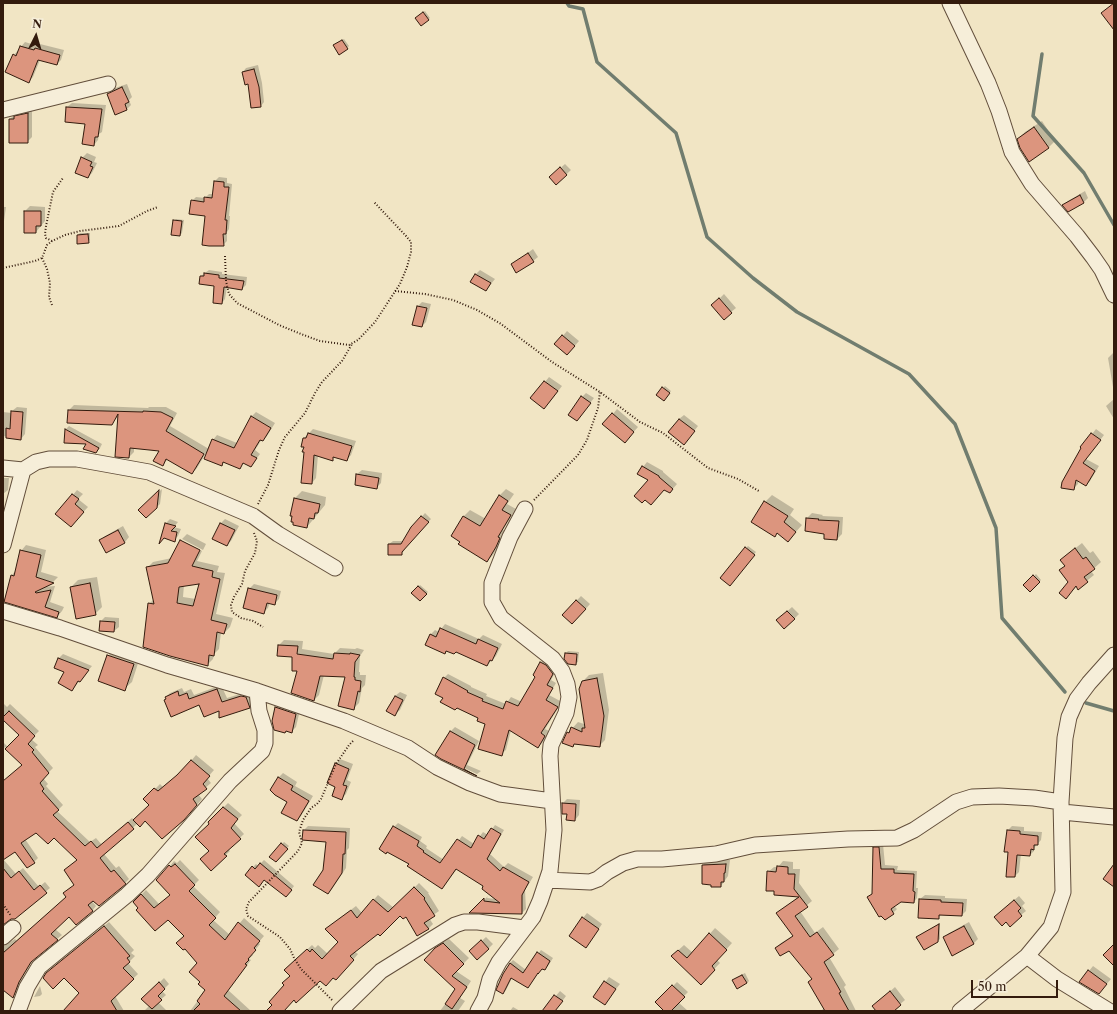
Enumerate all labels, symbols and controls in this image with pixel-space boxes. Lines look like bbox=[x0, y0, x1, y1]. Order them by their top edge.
north arrow bbox=[16, 16, 56, 56]
text: N bbox=[32, 17, 42, 31]
scale bar bbox=[973, 972, 1060, 998]
text: 50 m bbox=[978, 979, 1007, 994]

